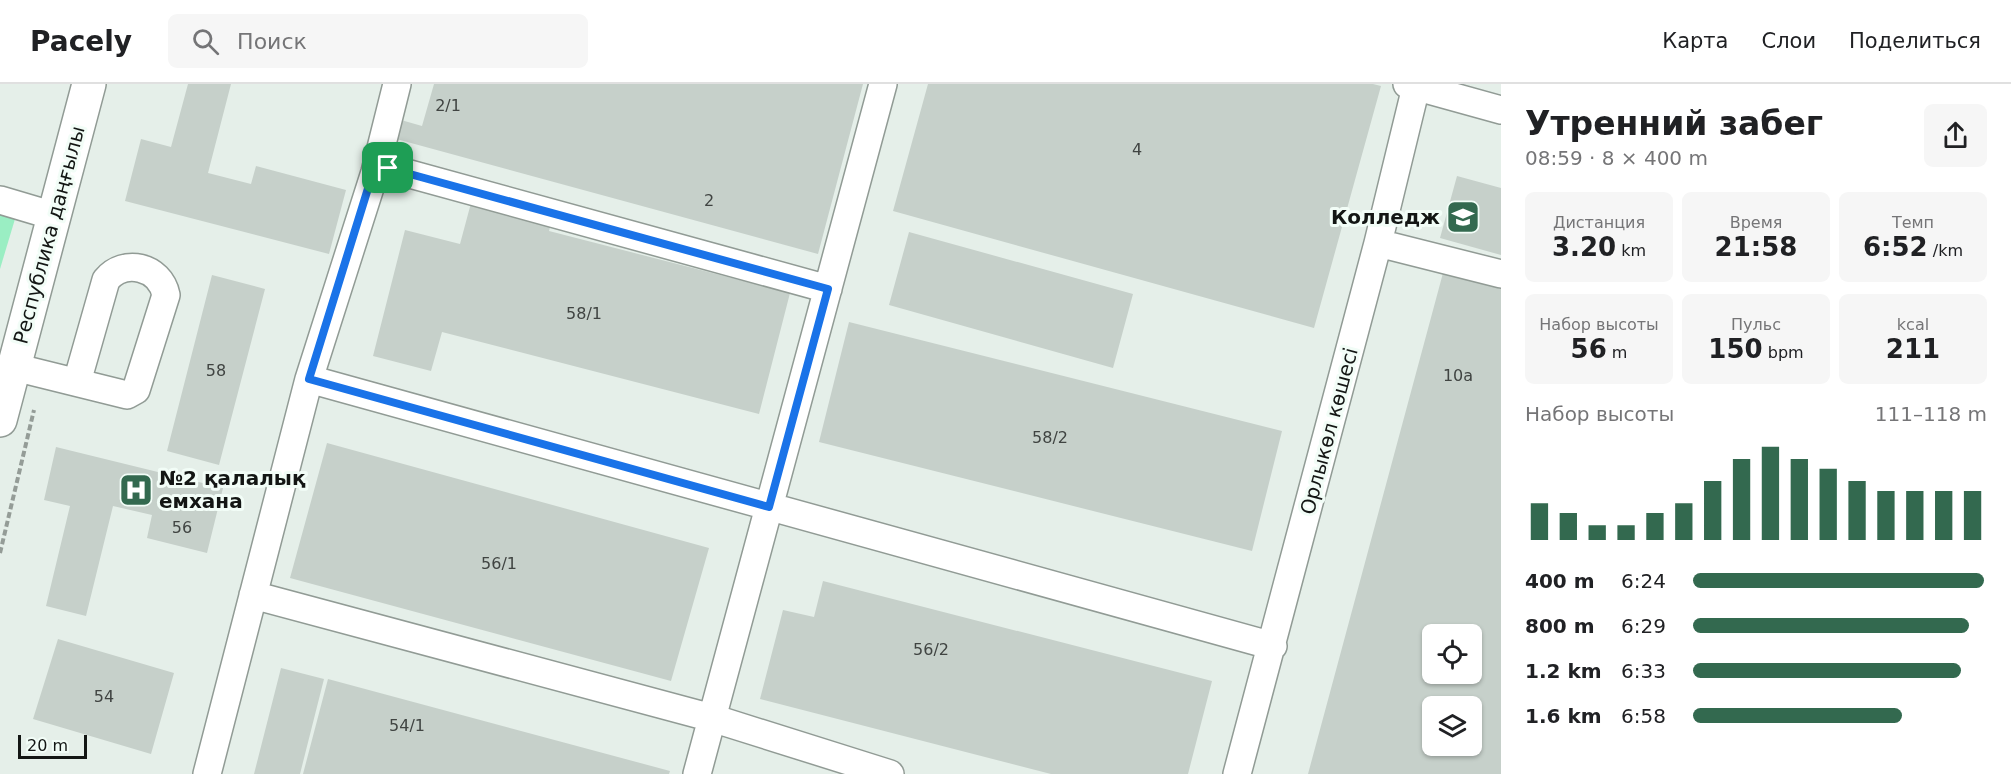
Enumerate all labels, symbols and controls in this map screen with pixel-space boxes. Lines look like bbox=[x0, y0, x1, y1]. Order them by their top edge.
search box bbox=[168, 14, 588, 68]
text: Pacely bbox=[30, 25, 132, 58]
icon: search bbox=[189, 25, 222, 58]
text: Поиск bbox=[237, 29, 307, 54]
text: Карта bbox=[1662, 29, 1728, 53]
text: Слои bbox=[1761, 29, 1816, 53]
text: Поделиться bbox=[1849, 29, 1981, 53]
house number: 2/1 bbox=[435, 96, 461, 115]
text: Утренний забег bbox=[1525, 104, 1823, 143]
button: share bbox=[1924, 104, 1987, 167]
street label: Республика даңғылы bbox=[8, 123, 90, 347]
house number: 4 bbox=[1132, 140, 1142, 159]
pin bbox=[362, 142, 413, 193]
text: 08:59 · 8 × 400 m bbox=[1525, 146, 1708, 170]
icon: arrive bbox=[371, 151, 404, 184]
house number: 2 bbox=[704, 191, 714, 210]
school or university icon: Колледж bbox=[1445, 199, 1481, 235]
place label: Колледж bbox=[1331, 205, 1440, 229]
text: Дистанция bbox=[1553, 213, 1645, 232]
text: Время bbox=[1730, 213, 1782, 232]
text: Темп bbox=[1892, 213, 1934, 232]
text: 3.20 bbox=[1552, 232, 1616, 262]
text: 21:58 bbox=[1715, 232, 1797, 262]
text: 6:52 bbox=[1863, 232, 1928, 262]
text: km bbox=[1616, 241, 1646, 260]
text: /km bbox=[1928, 241, 1963, 260]
house number: 58/1 bbox=[566, 304, 602, 323]
text: Набор высоты bbox=[1539, 315, 1659, 334]
text: Пульс bbox=[1731, 315, 1781, 334]
text: kcal bbox=[1897, 315, 1929, 334]
text: 56 bbox=[1571, 334, 1607, 364]
text: 150 bbox=[1708, 334, 1763, 364]
text: 211 bbox=[1886, 334, 1940, 364]
text: m bbox=[1607, 343, 1627, 362]
text: bpm bbox=[1763, 343, 1804, 362]
street label: Орлыкөл көшесі bbox=[1295, 345, 1363, 517]
house number: 58 bbox=[206, 361, 226, 380]
house number: 10а bbox=[1443, 366, 1473, 385]
text: Набор высоты bbox=[1525, 402, 1674, 426]
text: 111–118 m bbox=[1875, 402, 1987, 426]
house number: 58/2 bbox=[1032, 428, 1068, 447]
place label: №2 қалалық емхана bbox=[159, 466, 306, 513]
hospital icon: №2 қалалық емхана bbox=[118, 472, 154, 508]
house number: 56 bbox=[172, 518, 192, 537]
house number: 56/1 bbox=[481, 554, 517, 573]
text: 400 m bbox=[1525, 569, 1595, 593]
text: 6:24 bbox=[1621, 569, 1666, 593]
text: 800 m bbox=[1525, 614, 1595, 638]
text: 6:29 bbox=[1621, 614, 1666, 638]
map controls bbox=[1422, 624, 1482, 756]
button: locate bbox=[1422, 624, 1482, 684]
house number: 56/2 bbox=[913, 640, 949, 659]
text: 1.2 km bbox=[1525, 659, 1602, 683]
text: 6:33 bbox=[1621, 659, 1666, 683]
house number: 54 bbox=[94, 687, 114, 706]
button: layers bbox=[1422, 696, 1482, 756]
text: 1.6 km bbox=[1525, 704, 1602, 728]
text: 6:58 bbox=[1621, 704, 1666, 728]
house number: 54/1 bbox=[389, 716, 425, 735]
scale bar bbox=[18, 732, 87, 760]
text: 20 m bbox=[27, 736, 68, 755]

